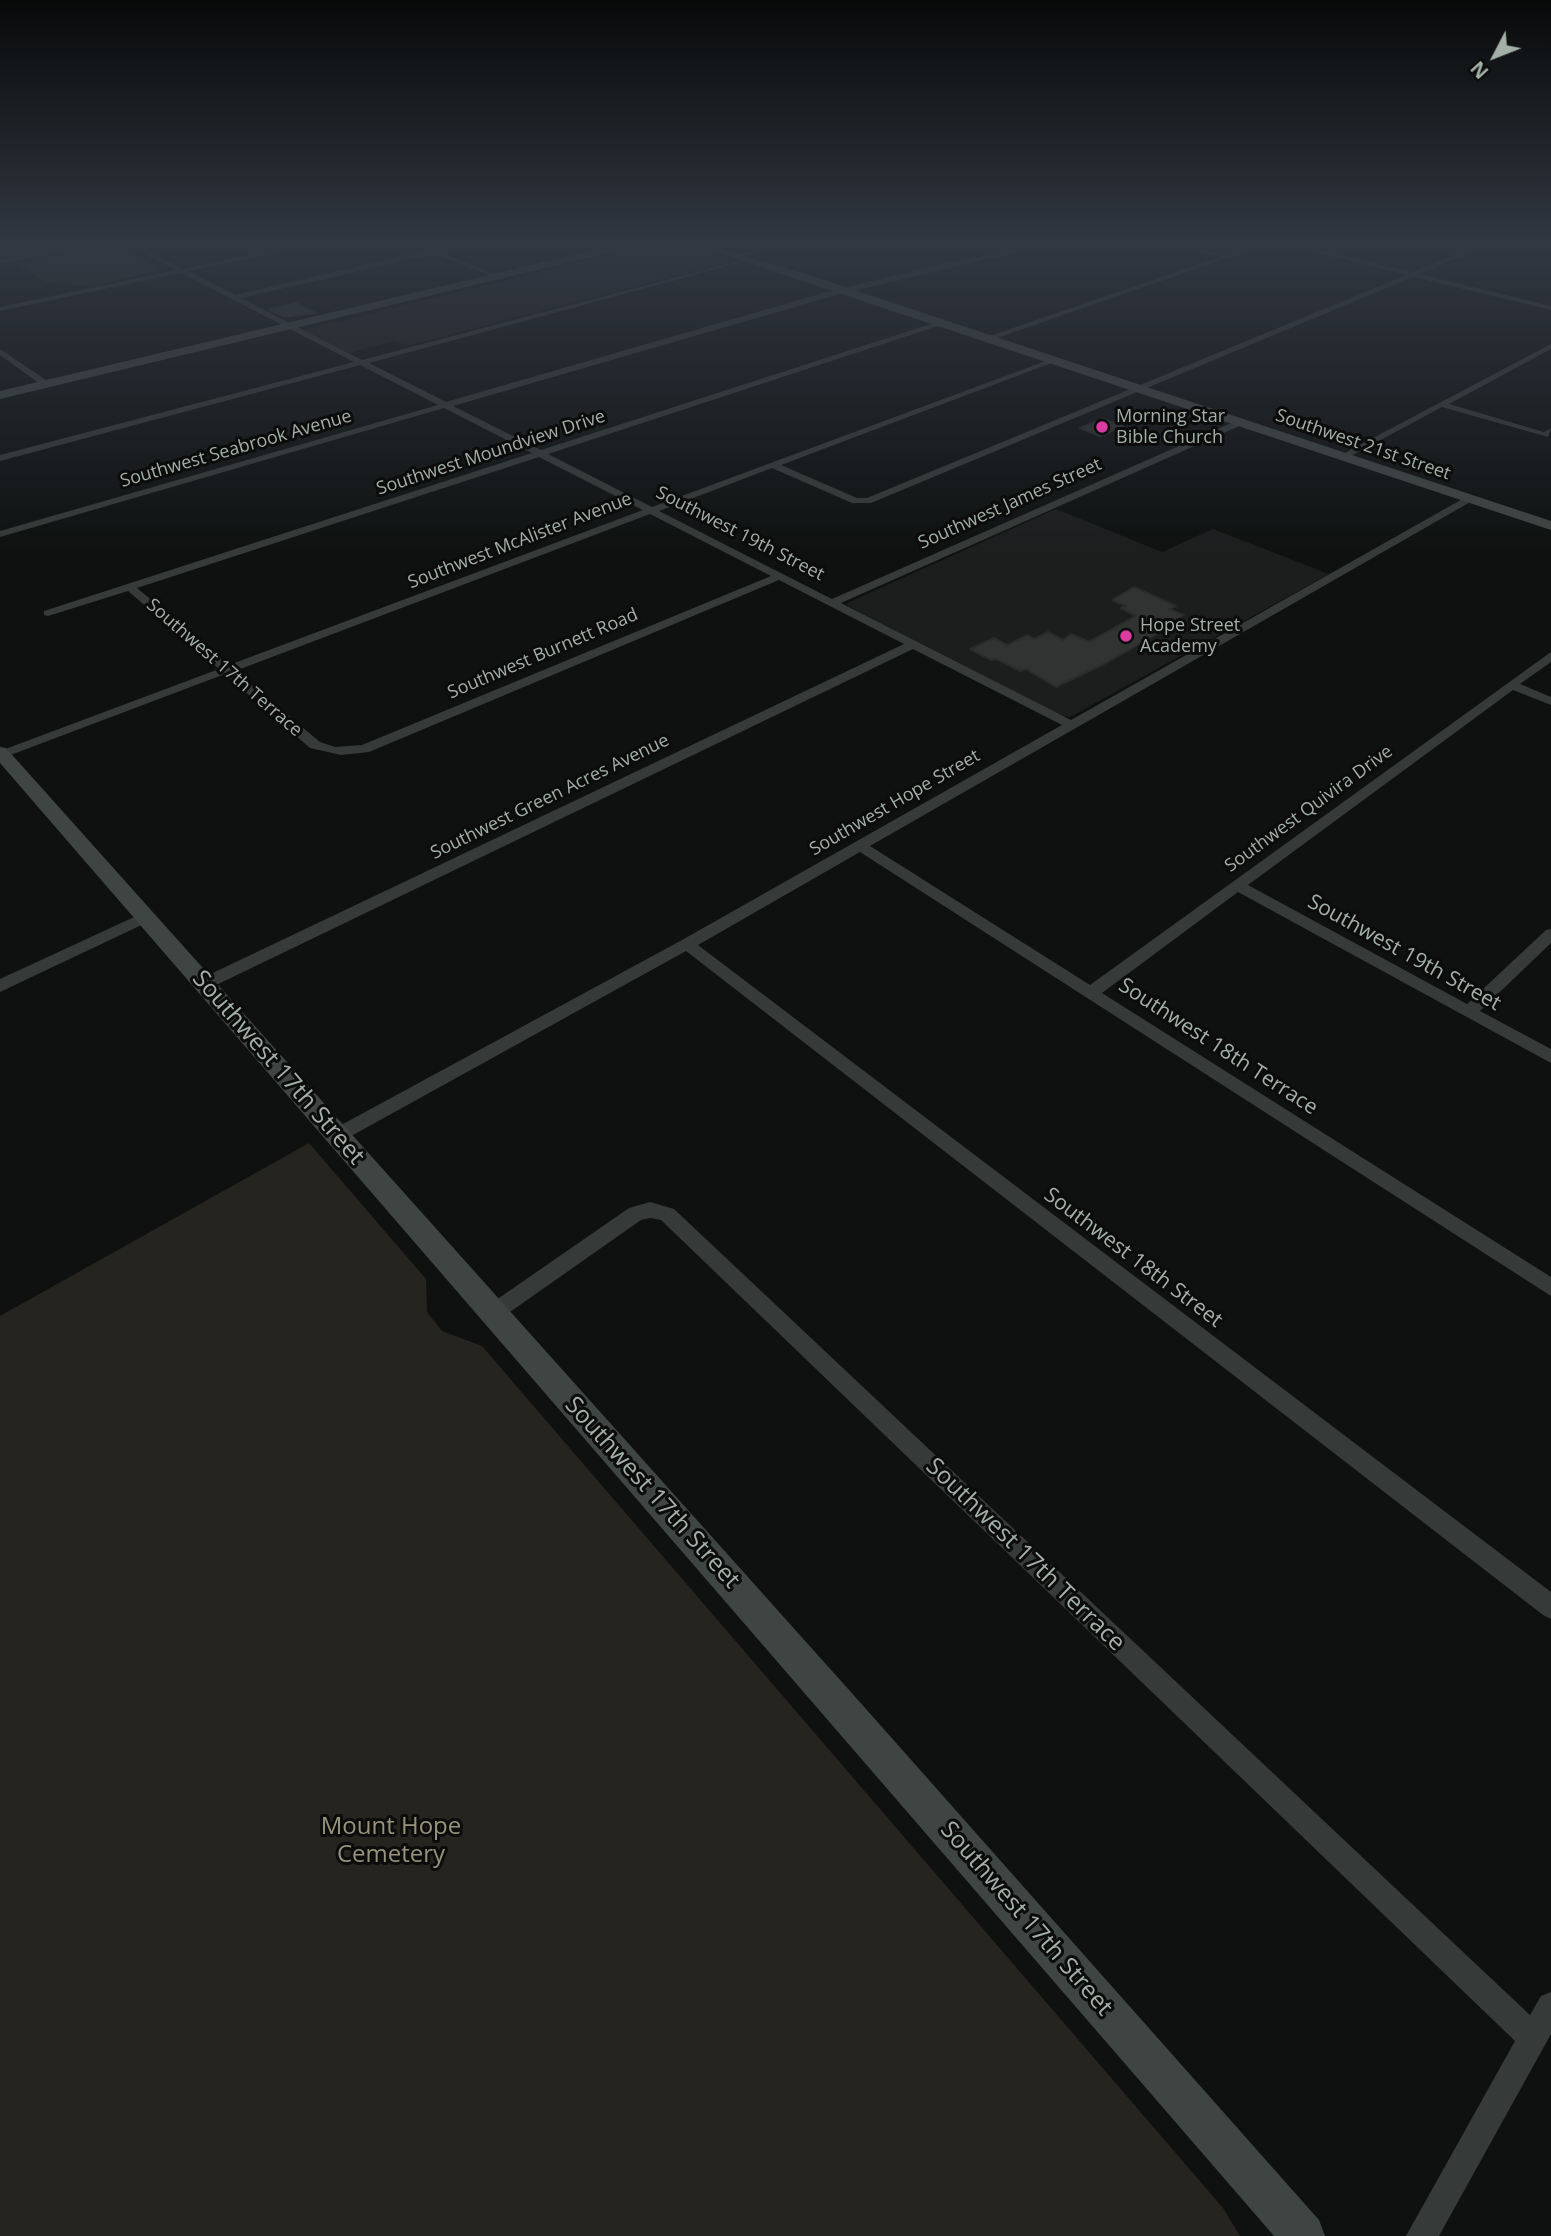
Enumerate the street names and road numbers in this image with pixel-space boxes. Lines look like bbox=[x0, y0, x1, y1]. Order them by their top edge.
street label: Southwest 21st Street bbox=[1273, 405, 1453, 485]
street label: Southwest Seabrook Avenue bbox=[118, 406, 354, 492]
street label: Southwest Moundview Drive bbox=[374, 406, 608, 500]
street label: Southwest James Street bbox=[915, 454, 1105, 554]
street label: Southwest 19th Street bbox=[652, 482, 828, 586]
street label: Southwest McAlister Avenue bbox=[405, 488, 635, 594]
street label: Southwest 17th Terrace bbox=[142, 595, 306, 741]
street label: Southwest Burnett Road bbox=[445, 604, 641, 704]
street label: Southwest Green Acres Avenue bbox=[427, 730, 673, 864]
street label: Southwest Quivira Drive bbox=[1221, 741, 1397, 877]
street label: Southwest Hope Street bbox=[806, 745, 984, 861]
street label: Southwest 19th Street bbox=[1303, 889, 1505, 1017]
street label: Southwest 17th Street bbox=[186, 965, 370, 1171]
street label: Southwest 18th Terrace bbox=[1114, 973, 1322, 1121]
street label: Southwest 18th Street bbox=[1039, 1183, 1227, 1333]
street label: Southwest 17th Street bbox=[558, 1391, 746, 1595]
street label: Southwest 17th Terrace bbox=[920, 1452, 1130, 1658]
street label: Southwest 17th Street bbox=[934, 1816, 1118, 2022]

